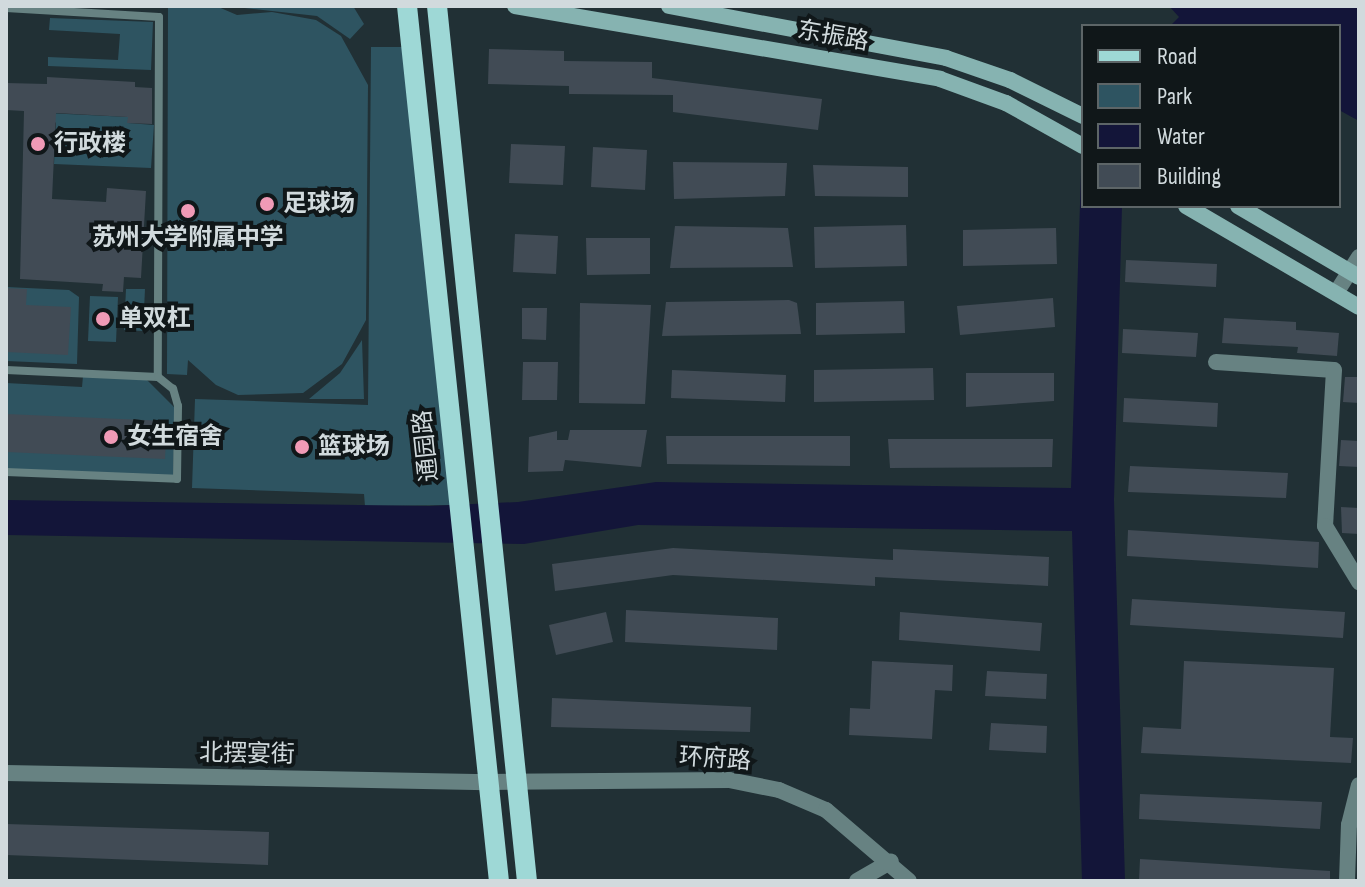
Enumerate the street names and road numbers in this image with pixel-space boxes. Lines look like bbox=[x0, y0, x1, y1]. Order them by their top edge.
street label: 东振路 bbox=[795, 16, 871, 56]
street label: 通园路 bbox=[408, 409, 444, 483]
street label: 北摆宴街 bbox=[199, 739, 295, 769]
street label: 环府路 bbox=[678, 742, 752, 776]

